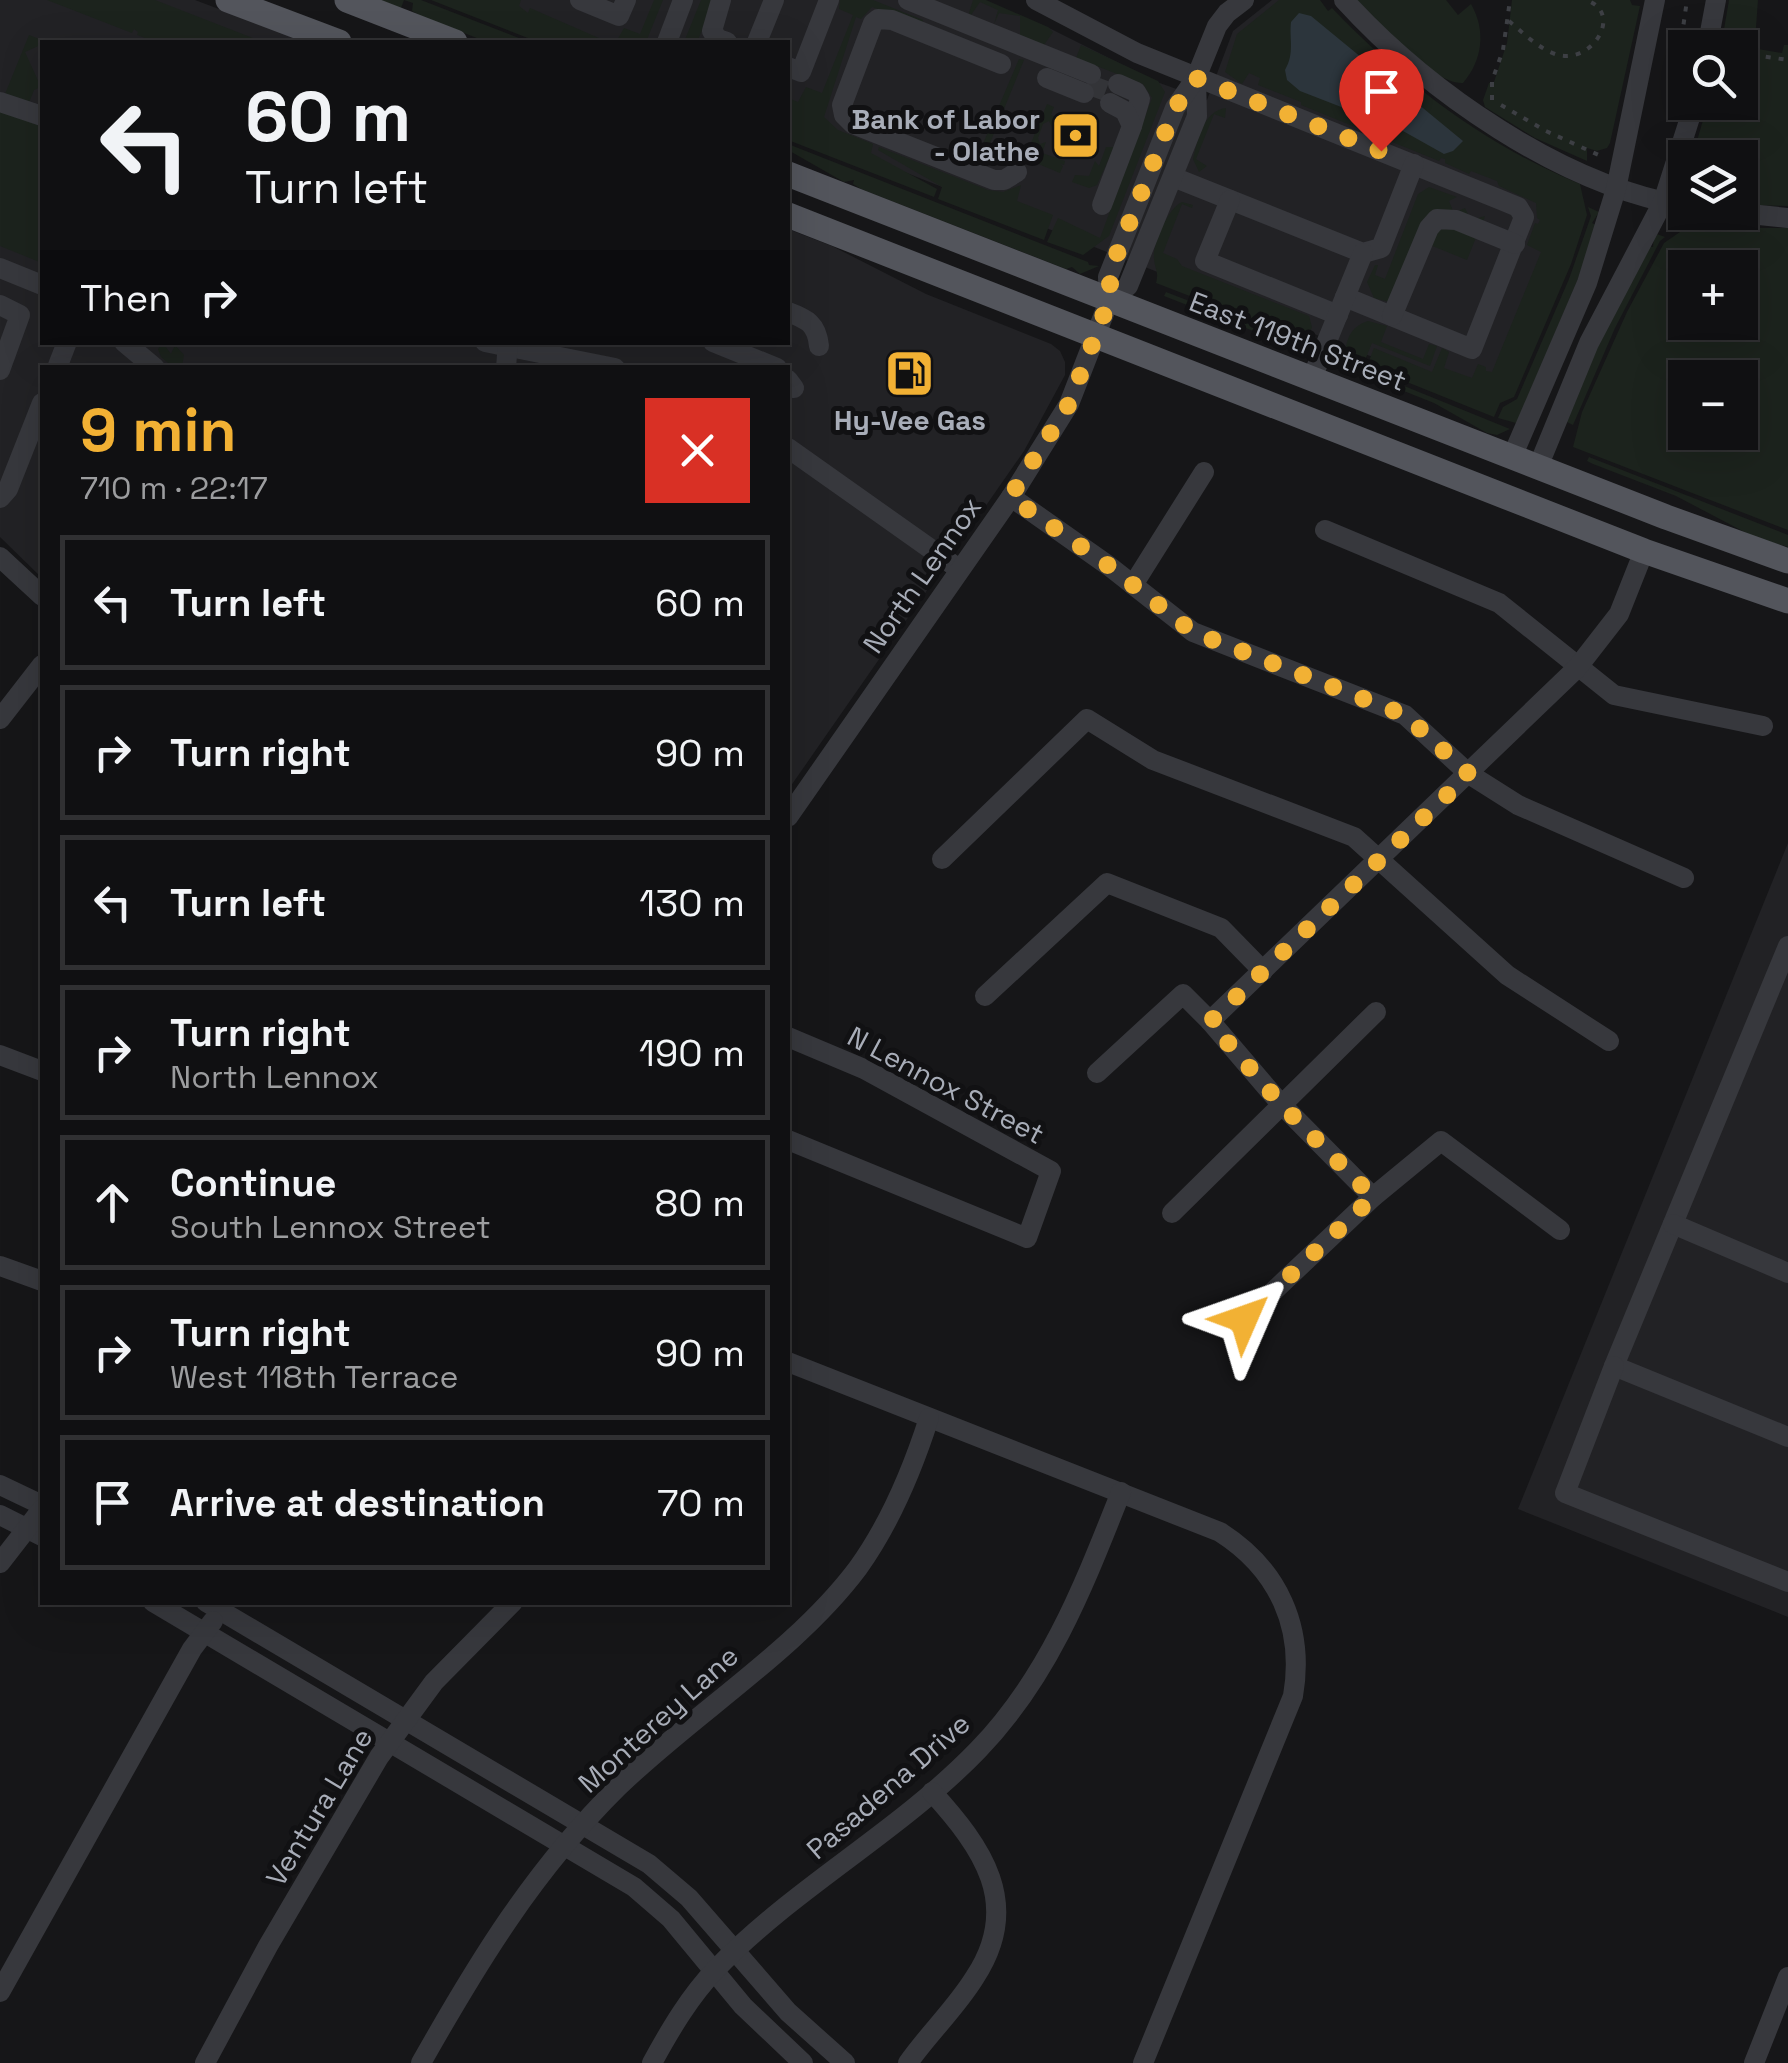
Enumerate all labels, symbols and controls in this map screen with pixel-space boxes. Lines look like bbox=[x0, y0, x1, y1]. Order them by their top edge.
map controls bbox=[1668, 30, 1758, 450]
button: search bbox=[1668, 30, 1758, 120]
pin bbox=[1339, 49, 1424, 152]
icon: arrive bbox=[1354, 64, 1409, 119]
text: 60 m bbox=[245, 72, 411, 161]
icon: left bbox=[80, 80, 210, 210]
place label: Bank of Labor - Olathe bbox=[852, 101, 1040, 169]
bank icon: Bank of Labor - Olathe bbox=[1049, 109, 1101, 161]
button: layers bbox=[1668, 140, 1758, 230]
text: Turn left bbox=[245, 159, 428, 216]
button: + bbox=[1668, 250, 1758, 340]
icon: right bbox=[191, 270, 246, 325]
text: Then bbox=[80, 274, 171, 322]
street label: East 119th Street bbox=[1184, 283, 1412, 399]
fuel station icon: Hy-Vee Gas bbox=[884, 347, 936, 399]
button: − bbox=[1668, 360, 1758, 450]
text: 9 min bbox=[80, 392, 236, 469]
button: close bbox=[645, 398, 750, 503]
place label: Hy-Vee Gas bbox=[834, 402, 986, 438]
text: 710 m · 22:17 bbox=[80, 468, 268, 508]
street label: North Lennox bbox=[855, 490, 989, 660]
icon: left bbox=[85, 575, 140, 630]
text: Turn left bbox=[170, 579, 326, 627]
text: 60 m bbox=[655, 579, 745, 627]
icon: right bbox=[85, 725, 140, 780]
text: Turn right bbox=[170, 729, 351, 777]
text: 90 m bbox=[655, 729, 745, 777]
icon: left bbox=[85, 875, 140, 930]
text: Turn left bbox=[170, 879, 326, 927]
text: 130 m bbox=[639, 879, 745, 927]
text: Turn right bbox=[170, 1009, 351, 1057]
street label: N Lennox Street bbox=[841, 1018, 1051, 1152]
icon: right bbox=[85, 1025, 140, 1080]
text: 190 m bbox=[639, 1029, 745, 1077]
text: North Lennox bbox=[170, 1057, 379, 1097]
text: Continue bbox=[170, 1159, 336, 1207]
icon: ahead bbox=[85, 1175, 140, 1230]
text: 80 m bbox=[655, 1179, 745, 1227]
text: South Lennox Street bbox=[170, 1207, 491, 1247]
position arrow bbox=[1192, 1267, 1296, 1371]
text: Turn right bbox=[170, 1309, 351, 1357]
icon: right bbox=[85, 1325, 140, 1380]
text: 90 m bbox=[655, 1329, 745, 1377]
text: West 118th Terrace bbox=[170, 1357, 459, 1397]
icon: arrive bbox=[85, 1475, 140, 1530]
text: Arrive at destination bbox=[170, 1479, 545, 1527]
text: 70 m bbox=[657, 1479, 745, 1527]
street label: Monterey Lane bbox=[570, 1638, 746, 1800]
street label: Pasadena Drive bbox=[799, 1705, 977, 1867]
street label: Ventura Lane bbox=[258, 1721, 380, 1893]

